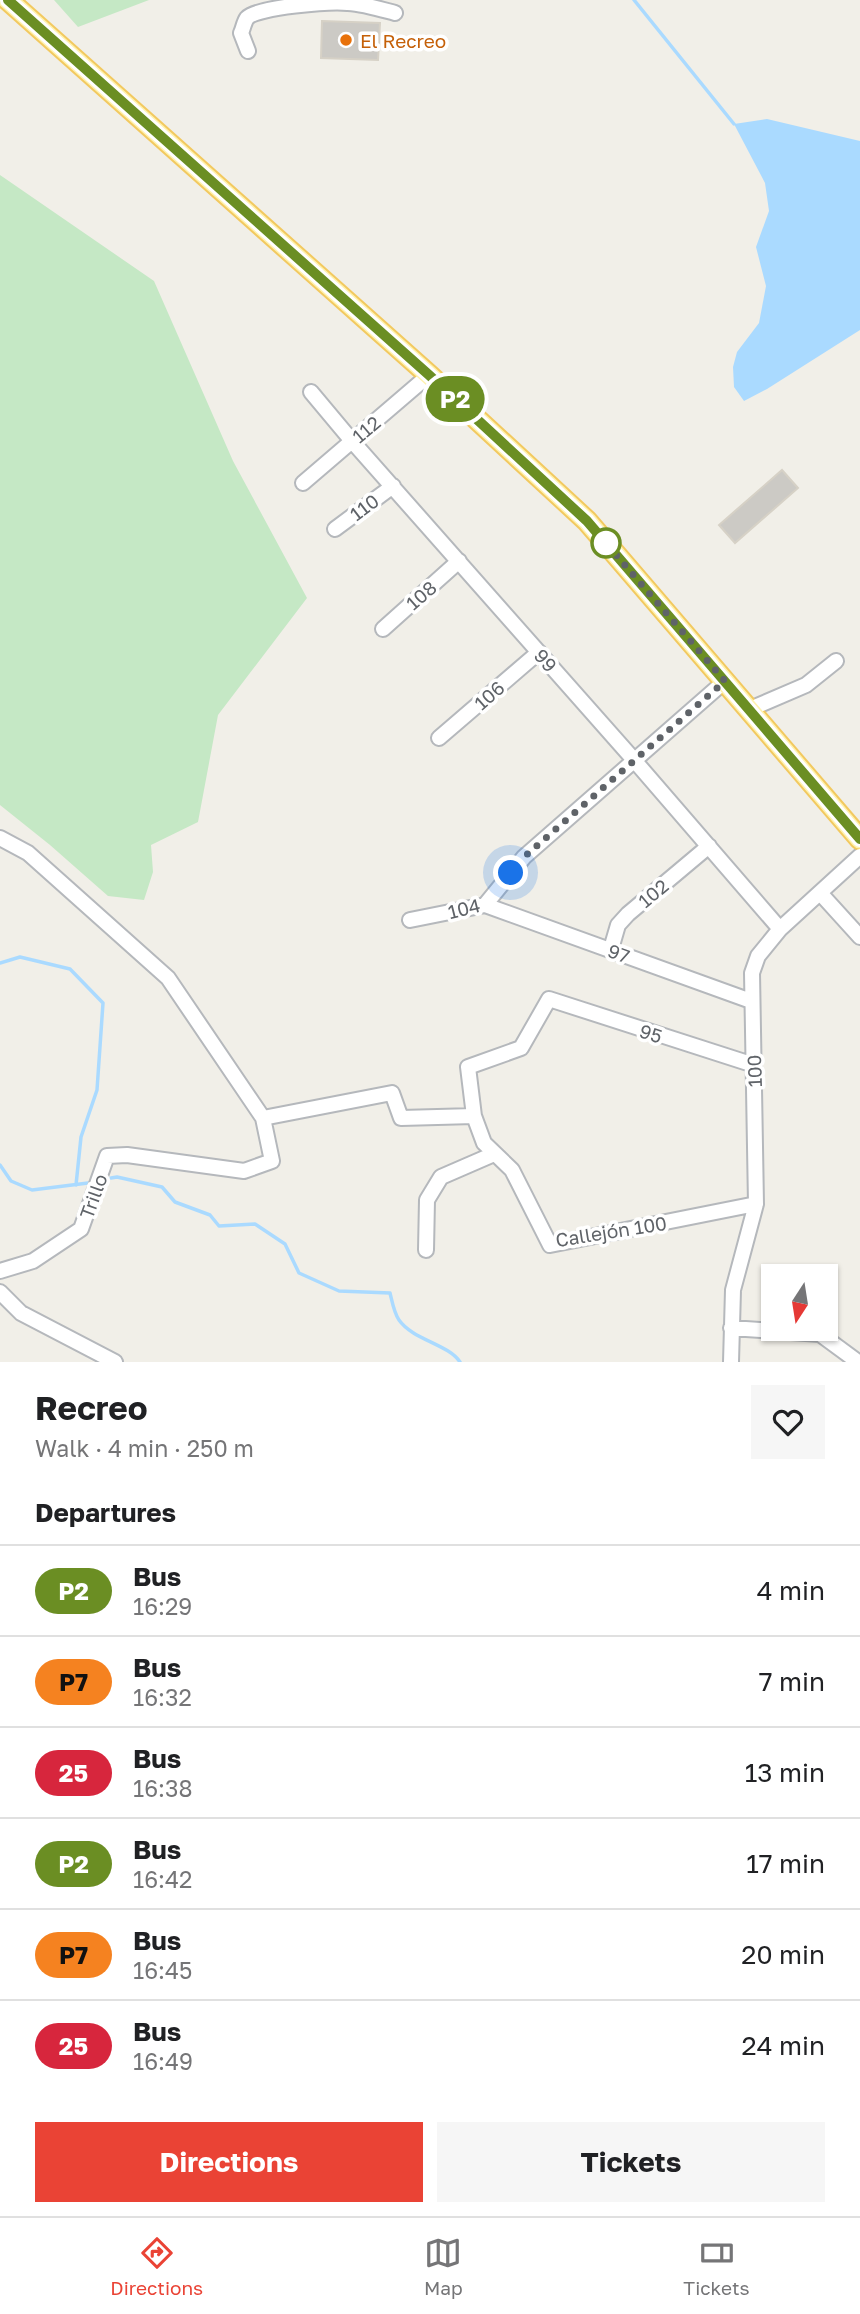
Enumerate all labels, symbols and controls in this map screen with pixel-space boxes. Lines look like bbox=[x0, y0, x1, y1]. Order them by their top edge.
place label: El Recreo bbox=[360, 29, 446, 52]
marker: El Recreo bbox=[338, 32, 354, 48]
line badge: P2 bbox=[424, 376, 486, 422]
text: P2 bbox=[440, 384, 470, 413]
street label: 112 bbox=[347, 411, 385, 447]
street label: 110 bbox=[345, 489, 383, 525]
unlabelled marker bbox=[591, 528, 621, 558]
street label: 108 bbox=[401, 576, 441, 614]
street label: 99 bbox=[530, 644, 562, 676]
street label: 106 bbox=[469, 676, 509, 714]
your location bbox=[493, 855, 528, 890]
street label: 102 bbox=[633, 874, 673, 912]
street label: 104 bbox=[445, 893, 483, 923]
street label: 97 bbox=[605, 939, 633, 967]
street label: 95 bbox=[637, 1019, 665, 1047]
street label: 100 bbox=[742, 1054, 766, 1088]
street label: Trillo bbox=[74, 1170, 112, 1222]
street label: Callejón 100 bbox=[554, 1211, 668, 1251]
north arrow bbox=[761, 1264, 838, 1340]
map controls bbox=[761, 1264, 838, 1341]
button: heart bbox=[751, 1385, 825, 1459]
text: Recreo bbox=[35, 1388, 148, 1427]
text: Walk · 4 min · 250 m bbox=[35, 1434, 254, 1462]
text: Departures bbox=[35, 1497, 176, 1528]
text: Bus bbox=[133, 1561, 181, 1592]
text: 4 min bbox=[757, 1575, 825, 1606]
text: P2 bbox=[58, 1576, 89, 1605]
text: 16:29 bbox=[133, 1592, 192, 1620]
text: Bus bbox=[133, 1652, 181, 1683]
text: 7 min bbox=[759, 1666, 825, 1697]
text: P7 bbox=[59, 1667, 88, 1696]
text: 16:32 bbox=[133, 1683, 192, 1711]
text: Bus bbox=[133, 1743, 181, 1774]
text: 13 min bbox=[745, 1757, 825, 1788]
text: 25 bbox=[59, 1758, 88, 1787]
text: 16:38 bbox=[133, 1774, 192, 1802]
text: Bus bbox=[133, 1834, 181, 1865]
text: 17 min bbox=[746, 1848, 825, 1879]
text: P2 bbox=[58, 1849, 89, 1878]
text: 16:42 bbox=[133, 1865, 192, 1893]
text: Bus bbox=[133, 1925, 181, 1956]
text: 20 min bbox=[741, 1939, 825, 1970]
text: P7 bbox=[59, 1940, 88, 1969]
text: 16:45 bbox=[133, 1956, 192, 1984]
text: Bus bbox=[133, 2016, 181, 2047]
text: 24 min bbox=[742, 2030, 825, 2061]
text: 25 bbox=[59, 2031, 88, 2060]
text: 16:49 bbox=[133, 2047, 193, 2075]
button: Directions bbox=[35, 2122, 423, 2202]
button: Tickets bbox=[437, 2122, 825, 2202]
tab: Directions bbox=[110, 2234, 203, 2299]
tab: Map bbox=[424, 2234, 463, 2299]
tab: Tickets bbox=[683, 2234, 750, 2299]

